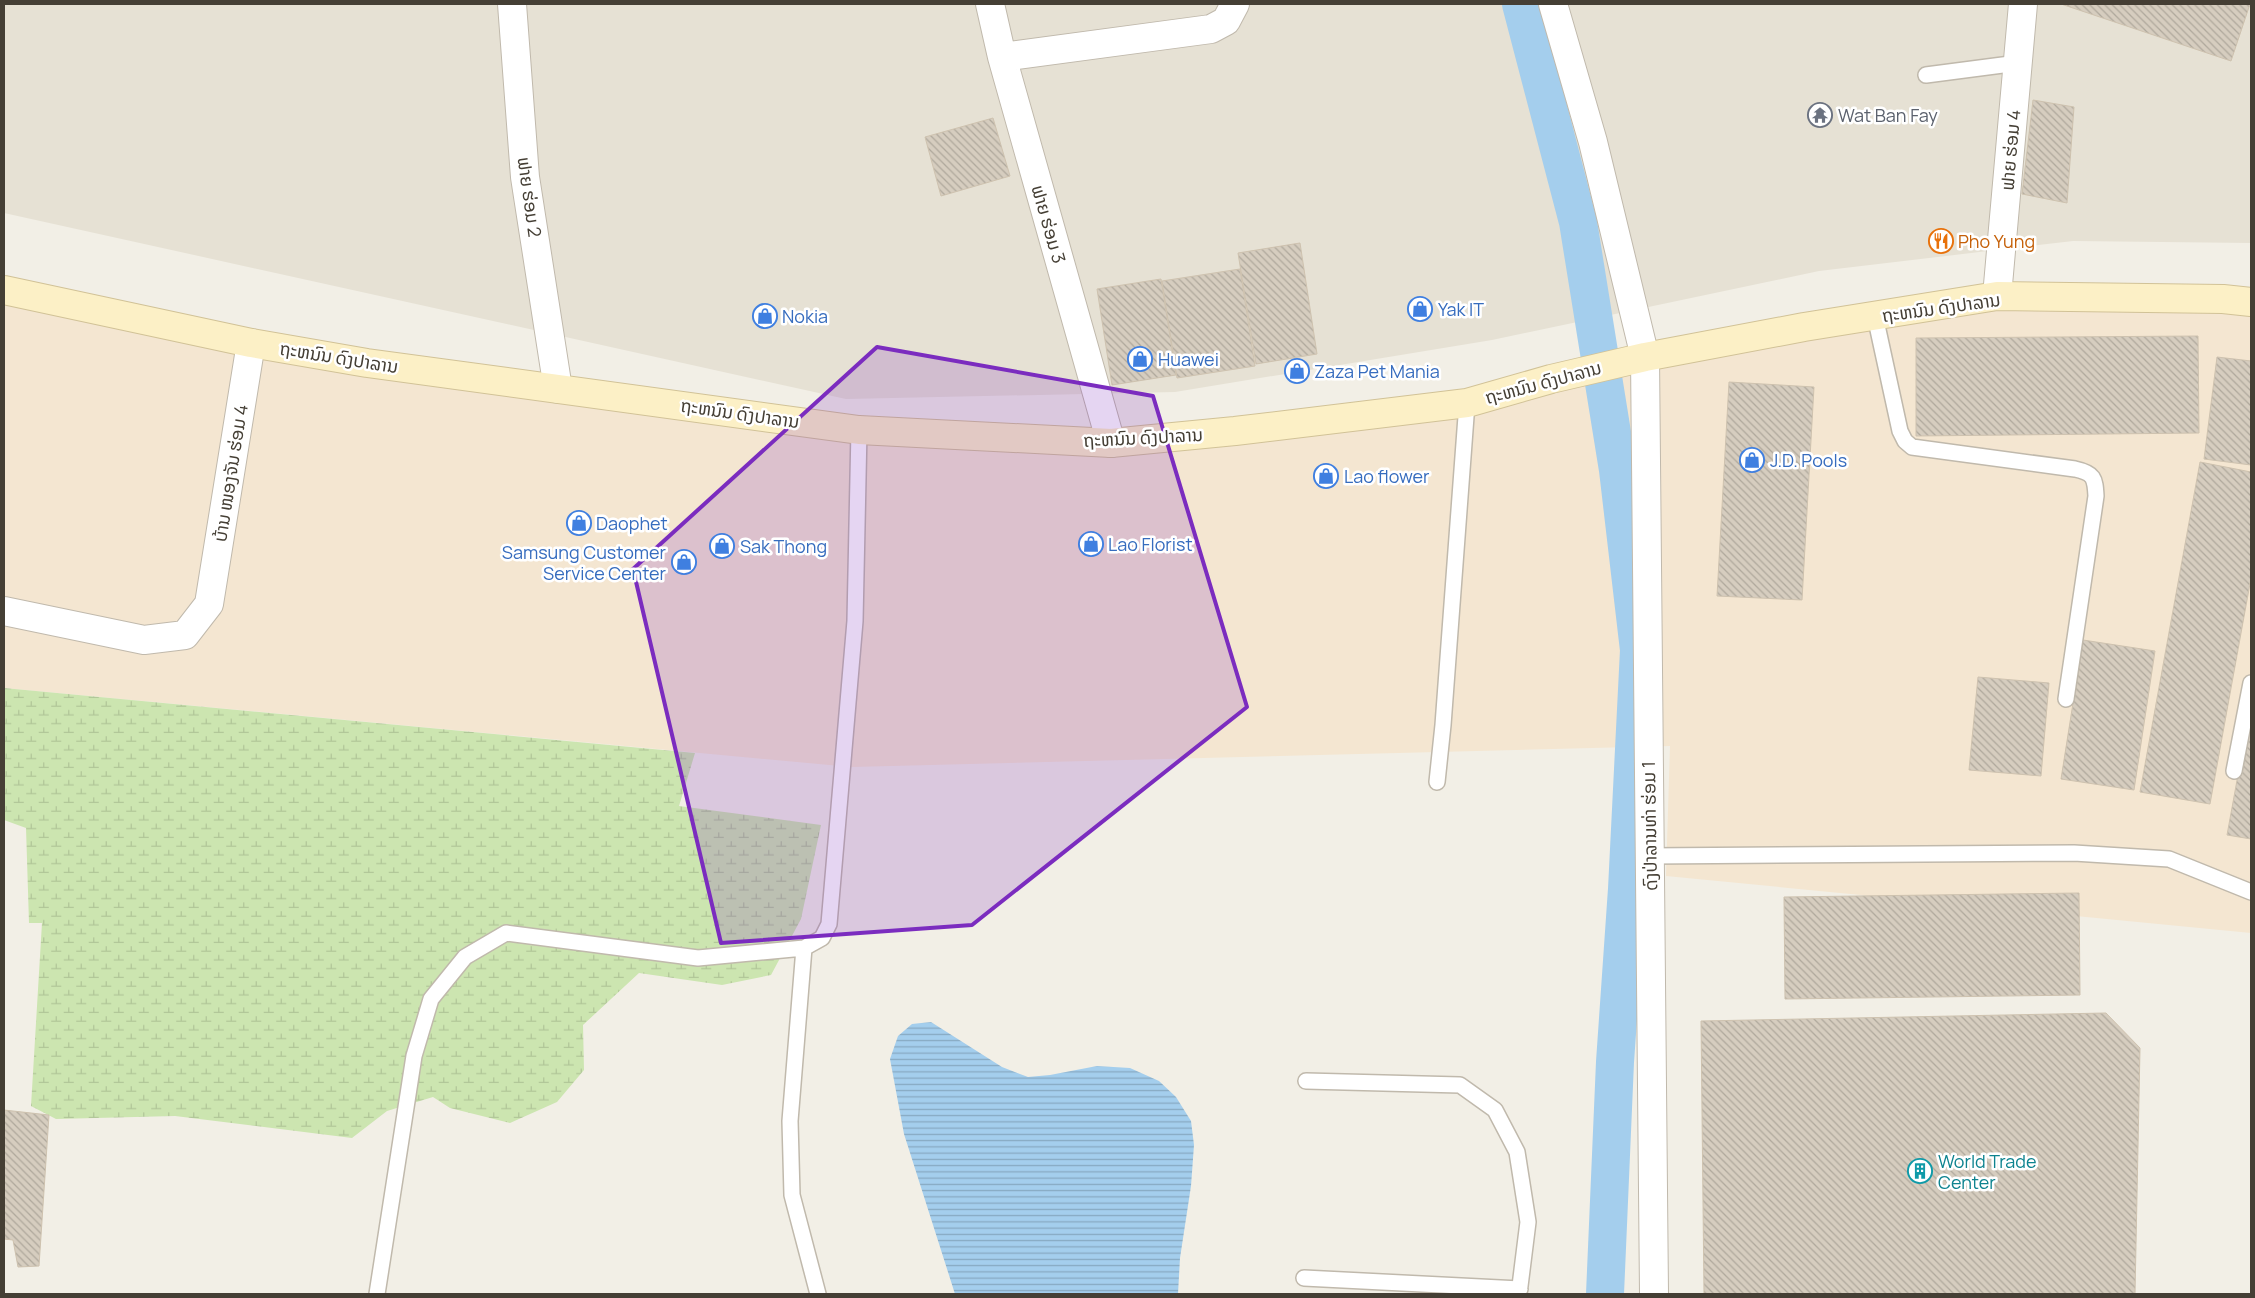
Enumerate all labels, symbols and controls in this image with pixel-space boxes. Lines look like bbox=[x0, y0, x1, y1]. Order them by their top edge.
temple icon: Wat Ban Fay bbox=[1807, 102, 1833, 128]
place label: Wat Ban Fay bbox=[1838, 103, 1938, 127]
street label: ຟາຍ ຮ່ອມ 4 bbox=[1995, 109, 2025, 191]
street label: ຟາຍ ຮ່ອມ 2 bbox=[512, 155, 548, 239]
street label: ຟາຍ ຮ່ອມ 3 bbox=[1026, 182, 1072, 266]
restaurant icon: Pho Yung bbox=[1928, 228, 1954, 254]
place label: Pho Yung bbox=[1958, 229, 2035, 253]
street label: ຖະຫນົນ ດົງປາລານ bbox=[1880, 287, 2002, 327]
shop icon: Yak IT bbox=[1407, 296, 1433, 322]
place label: Yak IT bbox=[1438, 297, 1484, 321]
shop icon: Nokia bbox=[752, 303, 778, 329]
place label: Nokia bbox=[782, 304, 828, 328]
street label: ຖະຫນົນ ດົງປາລານ bbox=[278, 336, 400, 378]
shop icon: Huawei bbox=[1127, 346, 1153, 372]
place label: Huawei bbox=[1158, 347, 1219, 371]
street label: ຖະຫນົນ ດົງປາລານ bbox=[1482, 355, 1604, 409]
shop icon: Zaza Pet Mania bbox=[1284, 358, 1310, 384]
place label: Zaza Pet Mania bbox=[1314, 359, 1440, 383]
street label: ຖະຫນົນ ດົງປາລານ bbox=[679, 393, 801, 433]
street label: ບ້ານ ໜອງຈັນ ຮ່ອມ 4 bbox=[207, 402, 253, 544]
street label: ຖະຫນົນ ດົງປາລານ bbox=[1083, 422, 1203, 452]
shop icon: J.D. Pools bbox=[1739, 447, 1765, 473]
place label: J.D. Pools bbox=[1770, 448, 1847, 472]
shop icon: Lao flower bbox=[1313, 463, 1339, 489]
place label: Lao flower bbox=[1344, 464, 1430, 488]
shop icon: Daophet bbox=[566, 510, 592, 536]
place label: Daophet bbox=[596, 511, 668, 535]
shop icon: Lao Florist bbox=[1078, 531, 1104, 557]
place label: Lao Florist bbox=[1108, 532, 1193, 556]
shop icon: Sak Thong bbox=[709, 533, 735, 559]
place label: Sak Thong bbox=[740, 534, 827, 558]
place label: Samsung Customer Service Center bbox=[502, 540, 667, 585]
shop icon: Samsung Customer Service Center bbox=[671, 549, 697, 575]
street label: ດົງປ່າລານທ່າ ຮ່ອມ 1 bbox=[1636, 761, 1662, 891]
place label: World Trade Center bbox=[1938, 1149, 2037, 1194]
building icon: World Trade Center bbox=[1907, 1158, 1933, 1184]

